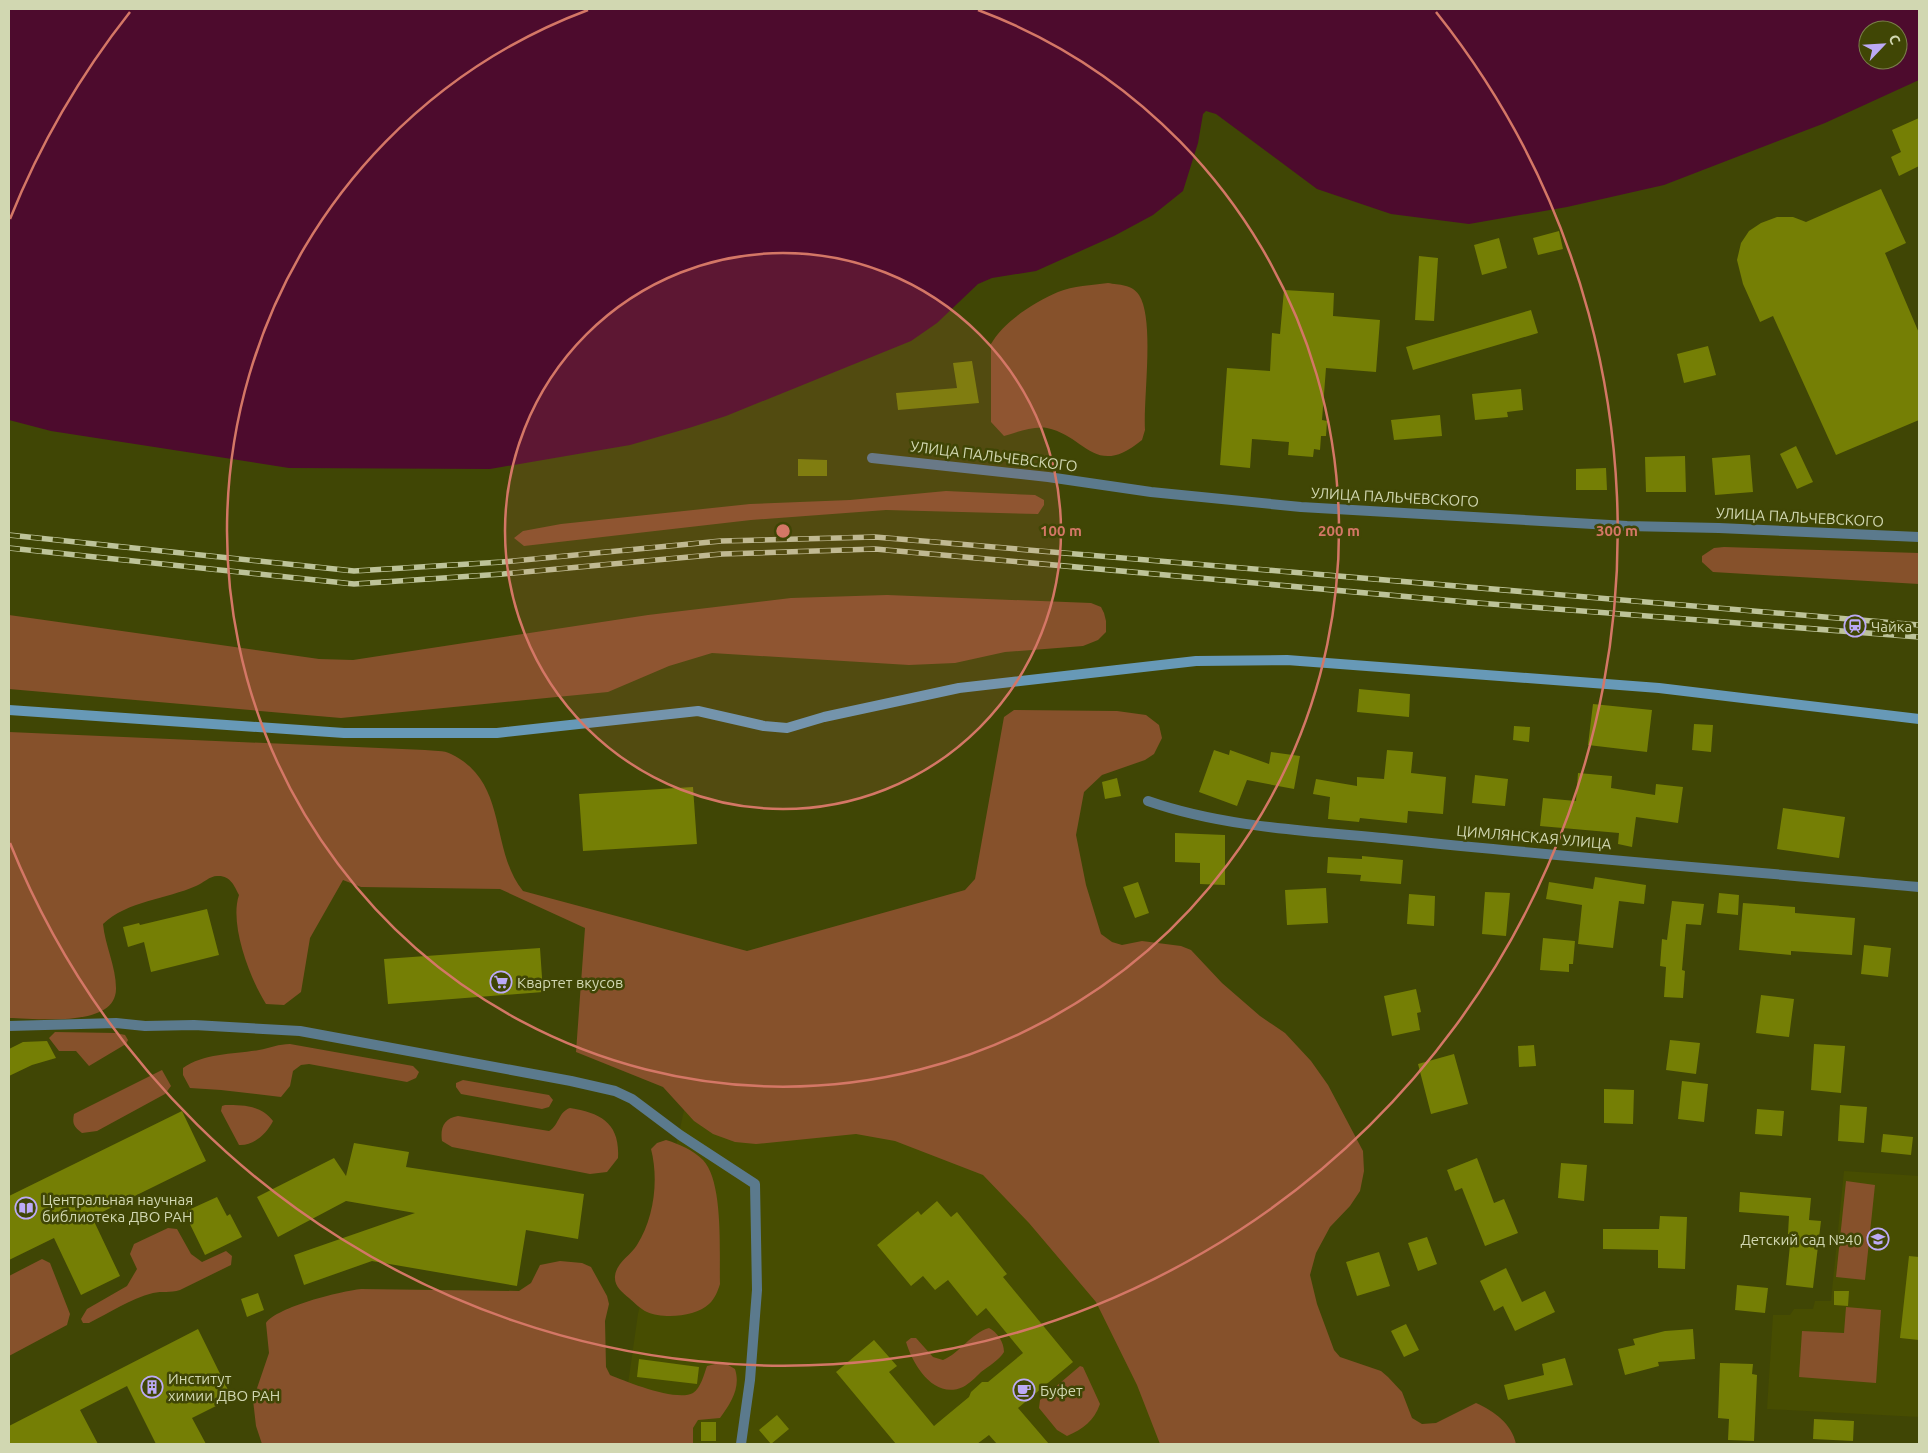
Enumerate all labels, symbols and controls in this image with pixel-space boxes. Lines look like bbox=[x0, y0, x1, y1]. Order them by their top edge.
north arrow bbox=[1858, 20, 1908, 70]
text: С bbox=[1886, 32, 1904, 47]
street label: УЛИЦА ПАЛЬЧЕВСКОГО bbox=[909, 437, 1079, 475]
street label: УЛИЦА ПАЛЬЧЕВСКОГО bbox=[1311, 484, 1479, 510]
street label: УЛИЦА ПАЛЬЧЕВСКОГО bbox=[1716, 504, 1884, 530]
centre of rings bbox=[774, 522, 792, 540]
text: 100 m bbox=[1040, 522, 1082, 539]
text: 200 m bbox=[1318, 522, 1360, 539]
text: 300 m bbox=[1596, 522, 1638, 539]
station icon: Чайка bbox=[1843, 614, 1867, 638]
place label: Чайка bbox=[1871, 618, 1912, 635]
street label: ЦИМЛЯНСКАЯ УЛИЦА bbox=[1456, 822, 1612, 852]
supermarket icon: Квартет вкусов bbox=[489, 970, 513, 994]
place label: Квартет вкусов bbox=[517, 974, 623, 991]
place label: Центральная научная библиотека ДВО РАН bbox=[42, 1191, 193, 1225]
library icon: Центральная научная библиотека ДВО РАН bbox=[14, 1196, 38, 1220]
school or university icon: Детский сад №40 bbox=[1866, 1227, 1890, 1251]
place label: Детский сад №40 bbox=[1740, 1231, 1862, 1248]
place label: Институт химии ДВО РАН bbox=[168, 1370, 280, 1404]
building icon: Институт химии ДВО РАН bbox=[140, 1375, 164, 1399]
cafe icon: Буфет bbox=[1012, 1378, 1036, 1402]
place label: Буфет bbox=[1040, 1382, 1083, 1399]

